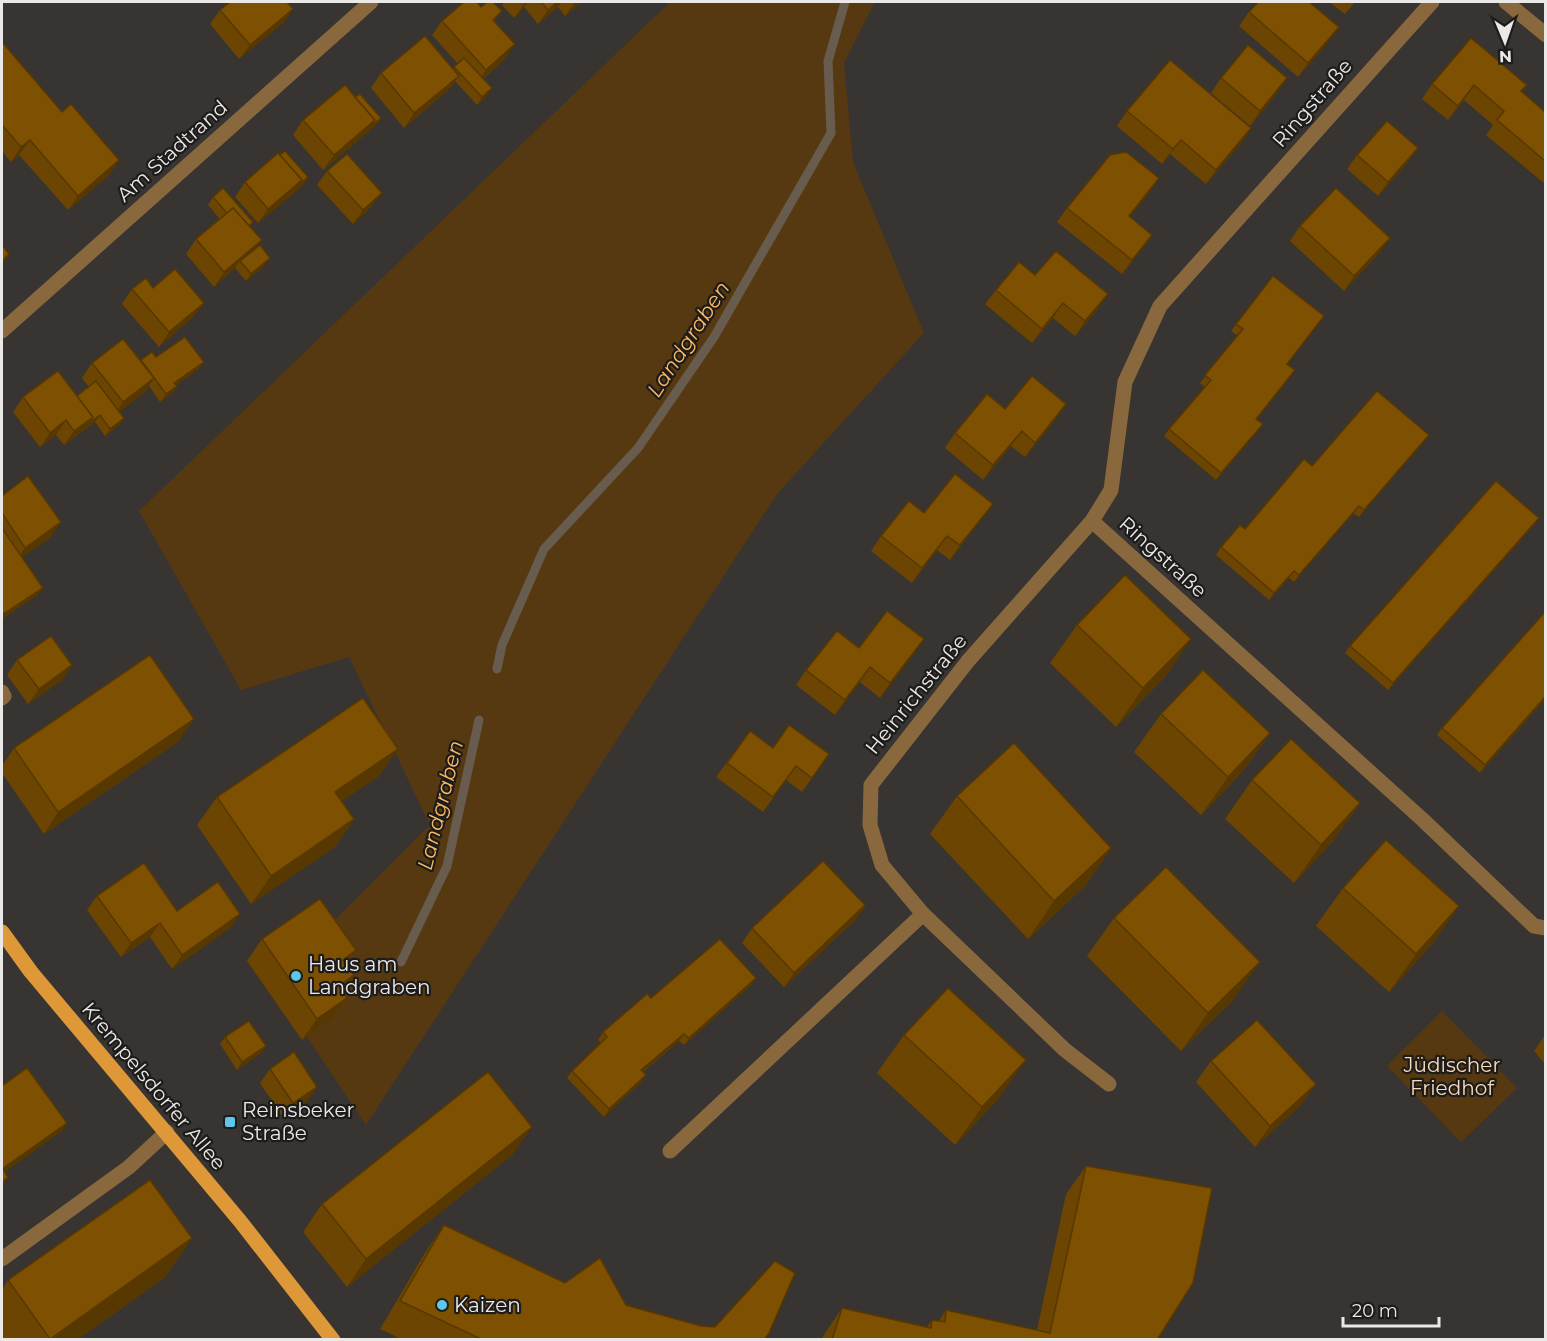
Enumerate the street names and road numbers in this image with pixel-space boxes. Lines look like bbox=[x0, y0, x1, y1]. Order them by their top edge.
street label: Ringstraße bbox=[1267, 54, 1357, 152]
street label: Am Stadtrand bbox=[112, 95, 232, 207]
street label: Ringstraße bbox=[1114, 511, 1212, 603]
street label: Heinrichstraße bbox=[860, 629, 972, 759]
street label: Krempelsdorfer Allee bbox=[77, 997, 231, 1175]

